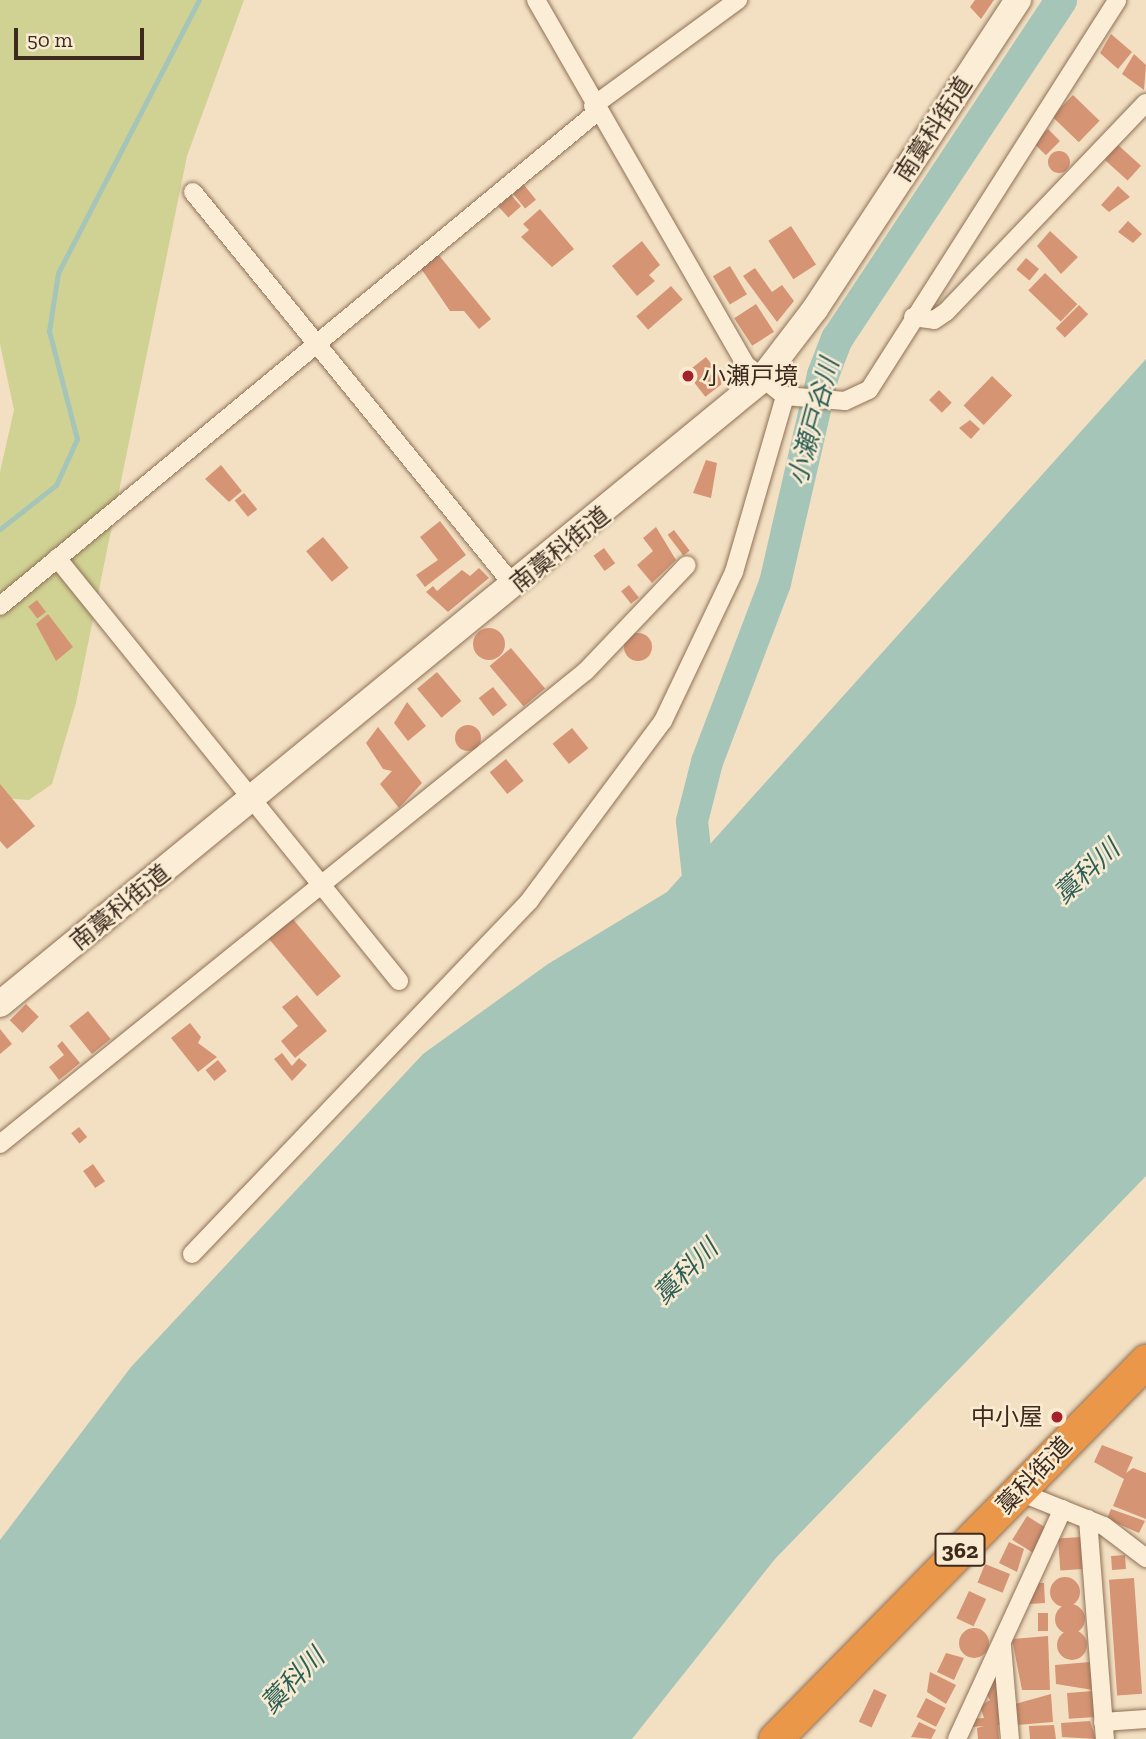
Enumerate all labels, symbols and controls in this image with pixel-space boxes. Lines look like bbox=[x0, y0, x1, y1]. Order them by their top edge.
scale bar bbox=[18, 14, 147, 58]
text: 50 m bbox=[27, 27, 73, 52]
street label: 南藁科街道 bbox=[888, 71, 978, 187]
water label: 小瀬戸谷川 bbox=[782, 355, 846, 489]
place label: 小瀬戸境 bbox=[702, 362, 798, 390]
marker: 小瀬戸境 bbox=[680, 368, 696, 384]
street label: 南藁科街道 bbox=[504, 500, 616, 598]
water label: 藁科川 bbox=[1048, 834, 1126, 910]
street label: 南藁科街道 bbox=[64, 858, 176, 956]
water label: 藁科川 bbox=[647, 1233, 725, 1311]
place label: 中小屋 bbox=[971, 1403, 1043, 1431]
marker: 中小屋 bbox=[1049, 1409, 1065, 1425]
street label: 藁科街道 bbox=[990, 1430, 1078, 1520]
road number: 362 bbox=[934, 1530, 986, 1569]
water label: 藁科川 bbox=[255, 1642, 331, 1720]

